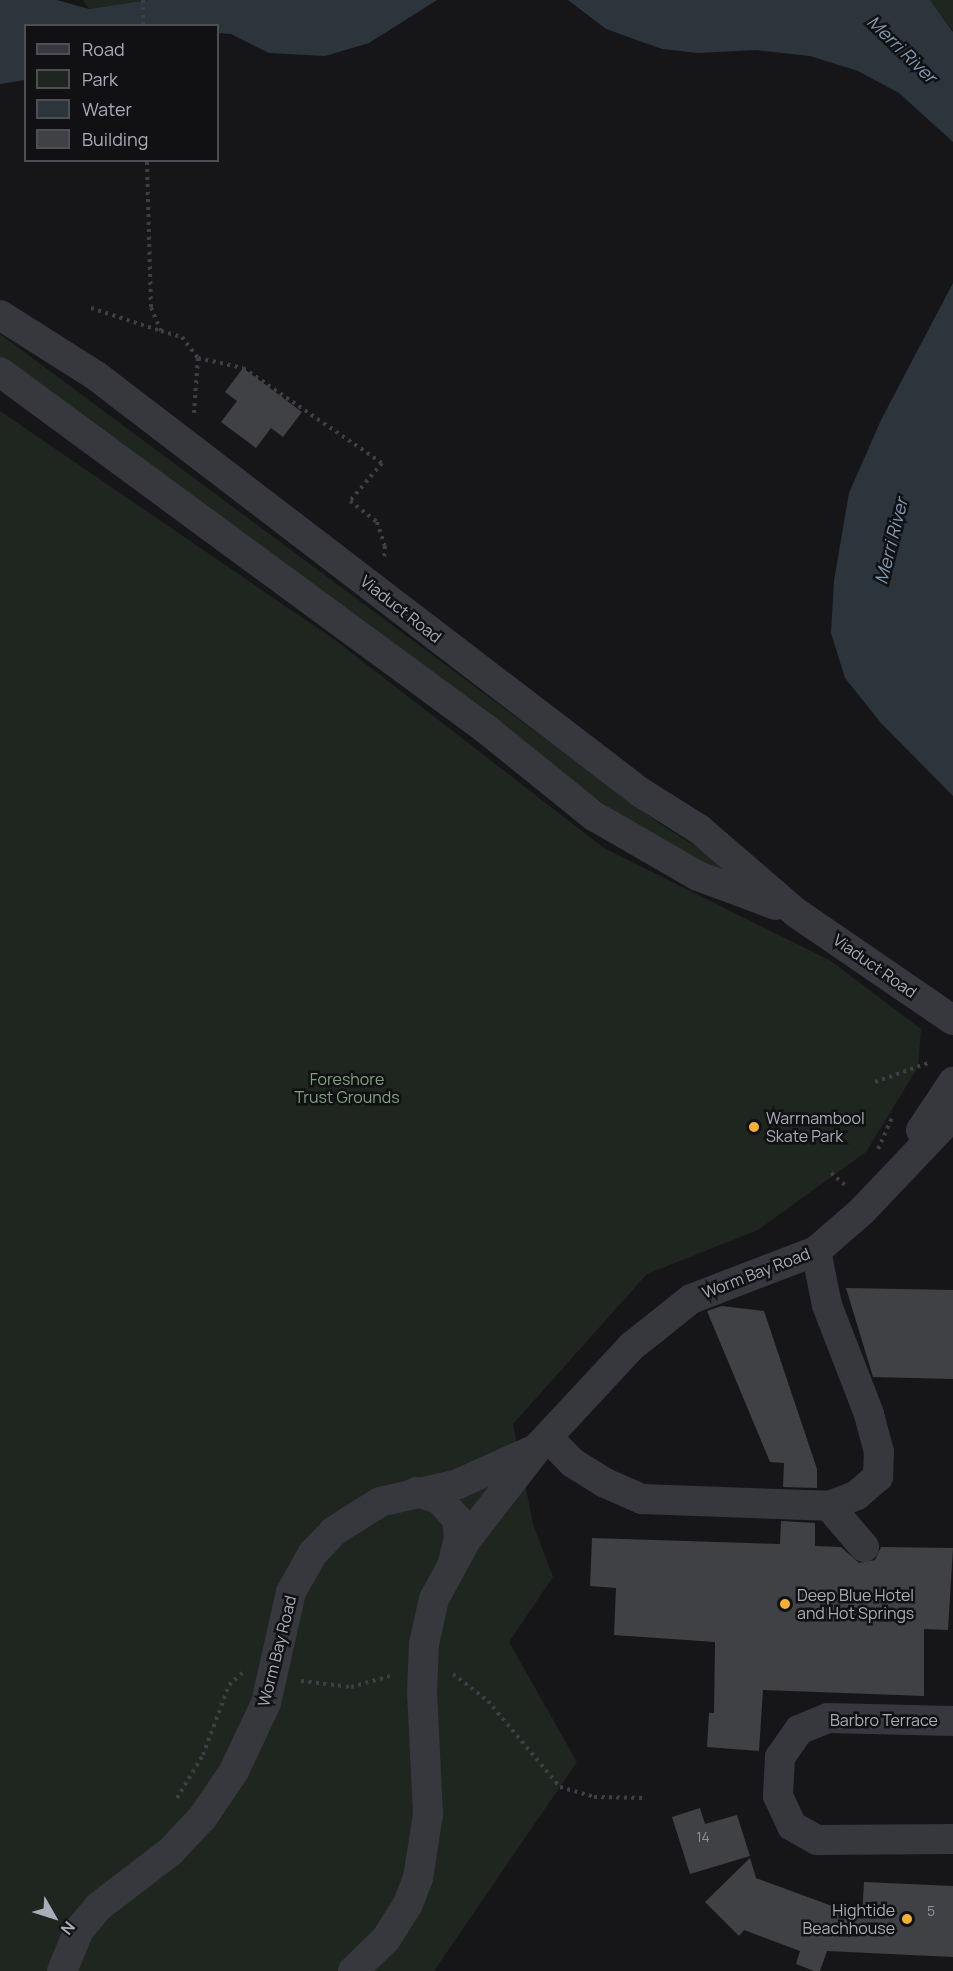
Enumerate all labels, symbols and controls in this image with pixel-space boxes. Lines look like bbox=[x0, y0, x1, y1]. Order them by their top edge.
water label: Merri River bbox=[863, 11, 941, 87]
legend bbox=[24, 24, 219, 162]
text: Road bbox=[82, 37, 125, 61]
text: Park bbox=[82, 67, 118, 91]
text: Water bbox=[82, 97, 132, 121]
text: Building bbox=[82, 127, 148, 151]
water label: Merri River bbox=[870, 496, 912, 586]
street label: Viaduct Road bbox=[357, 571, 445, 647]
street label: Viaduct Road bbox=[830, 930, 920, 1002]
park label: Foreshore Trust Grounds bbox=[294, 1069, 400, 1107]
place label: Warrnambool Skate Park bbox=[766, 1108, 865, 1146]
marker: Warrnambool Skate Park bbox=[747, 1120, 761, 1134]
street label: Worm Bay Road bbox=[699, 1244, 813, 1302]
place label: Deep Blue Hotel and Hot Springs bbox=[797, 1585, 914, 1623]
street label: Worm Bay Road bbox=[254, 1593, 300, 1709]
marker: Deep Blue Hotel and Hot Springs bbox=[778, 1597, 792, 1611]
street label: Barbro Terrace bbox=[830, 1710, 938, 1730]
house number: 14 bbox=[696, 1829, 710, 1845]
north arrow bbox=[24, 1887, 84, 1947]
place label: Hightide Beachhouse bbox=[803, 1900, 895, 1938]
house number: 5 bbox=[927, 1903, 935, 1919]
marker: Hightide Beachhouse bbox=[900, 1912, 914, 1926]
text: N bbox=[56, 1917, 80, 1940]

